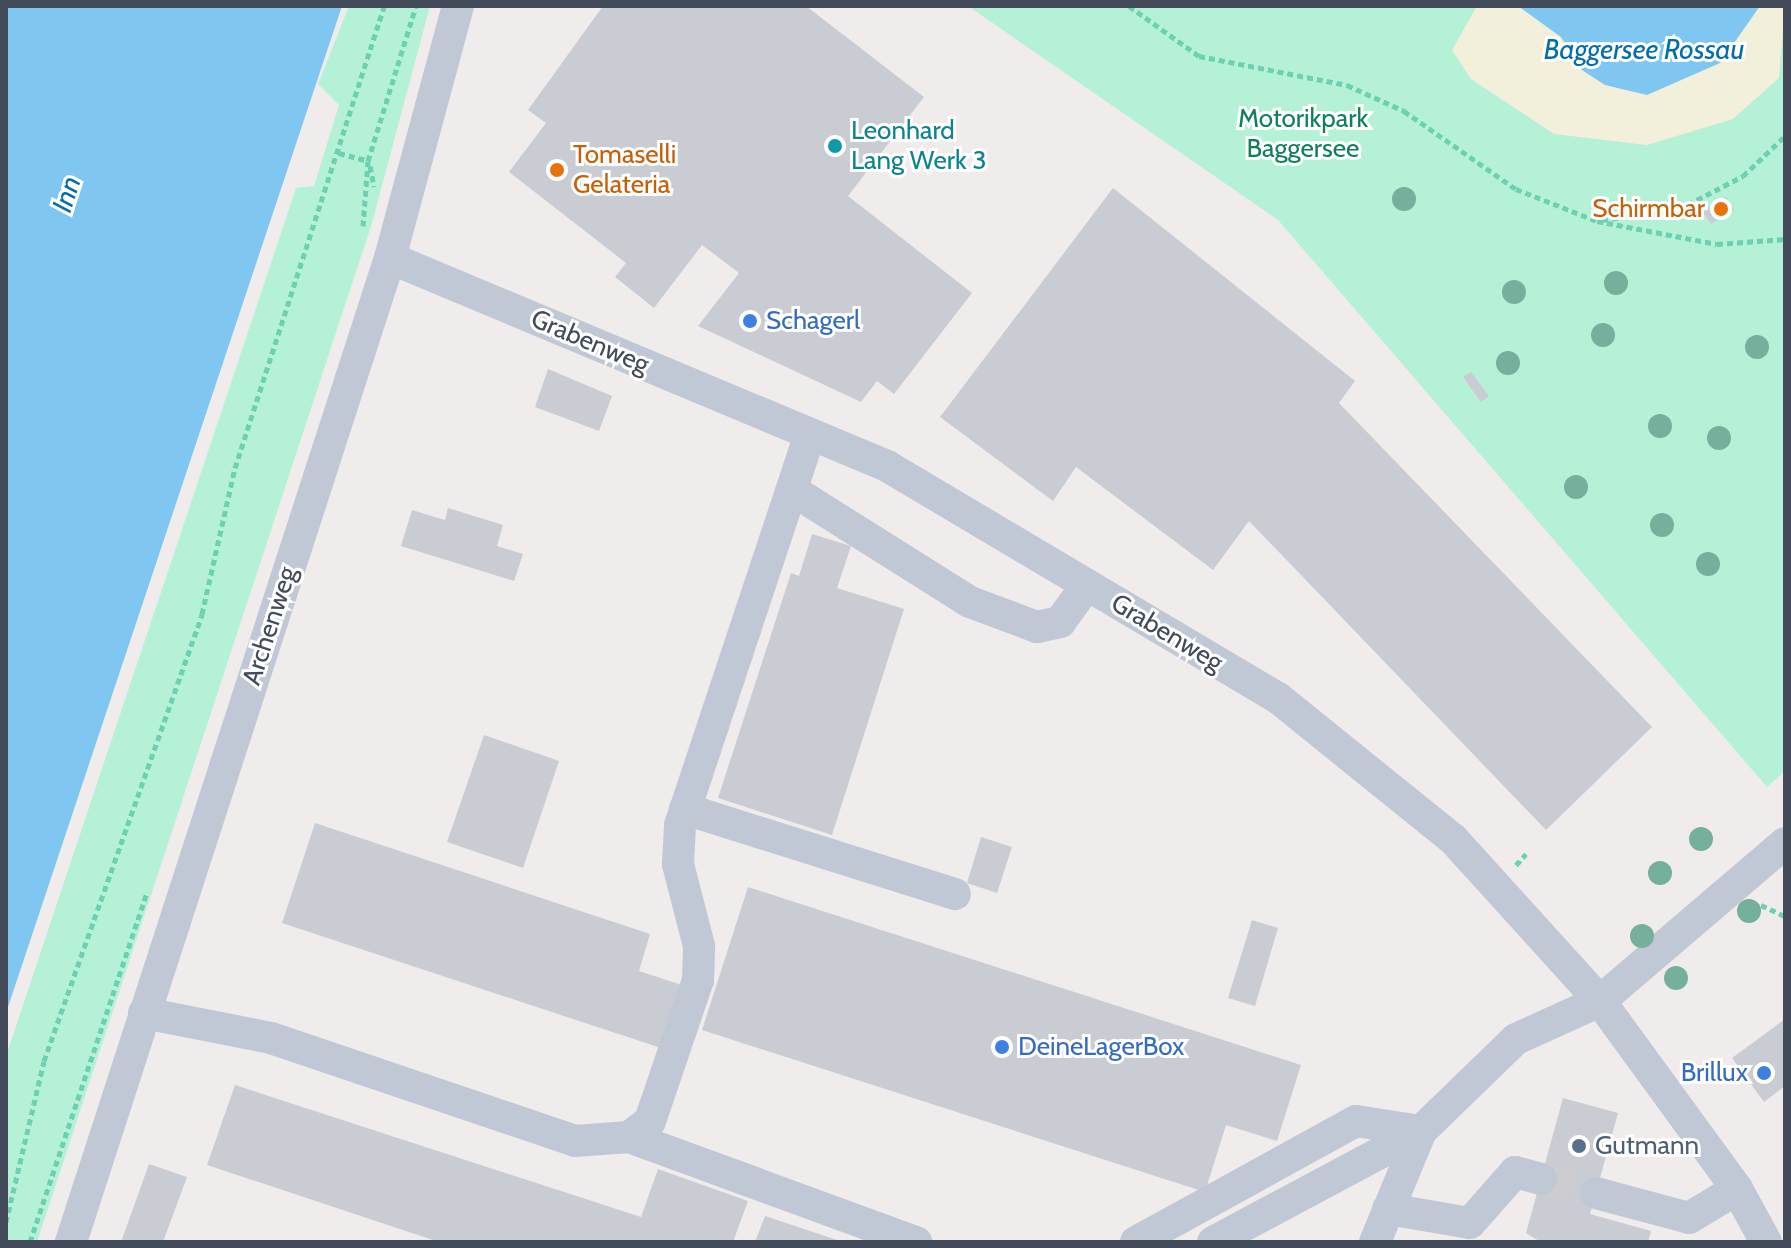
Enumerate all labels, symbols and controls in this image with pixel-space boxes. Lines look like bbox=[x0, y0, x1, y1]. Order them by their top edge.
water label: Baggersee Rossau bbox=[1544, 32, 1744, 66]
park label: Motorikpark Baggersee bbox=[1238, 103, 1368, 164]
place label: Leonhard Lang Werk 3 bbox=[851, 115, 987, 176]
marker: Leonhard Lang Werk 3 bbox=[826, 137, 844, 155]
place label: Tomaselli Gelateria bbox=[573, 139, 676, 200]
marker: Tomaselli Gelateria bbox=[548, 161, 566, 179]
water label: Inn bbox=[45, 172, 87, 216]
place label: Schirmbar bbox=[1592, 193, 1705, 225]
marker: Schirmbar bbox=[1712, 200, 1730, 218]
street label: Grabenweg bbox=[526, 303, 654, 381]
place label: Schagerl bbox=[766, 305, 860, 337]
marker: Schagerl bbox=[741, 312, 759, 330]
street label: Archenweg bbox=[236, 563, 304, 689]
street label: Grabenweg bbox=[1105, 587, 1229, 679]
place label: DeineLagerBox bbox=[1018, 1031, 1184, 1063]
marker: DeineLagerBox bbox=[993, 1038, 1011, 1056]
place label: Brillux bbox=[1681, 1057, 1748, 1089]
marker: Brillux bbox=[1755, 1064, 1773, 1082]
place label: Gutmann bbox=[1595, 1130, 1699, 1162]
marker: Gutmann bbox=[1570, 1137, 1588, 1155]

